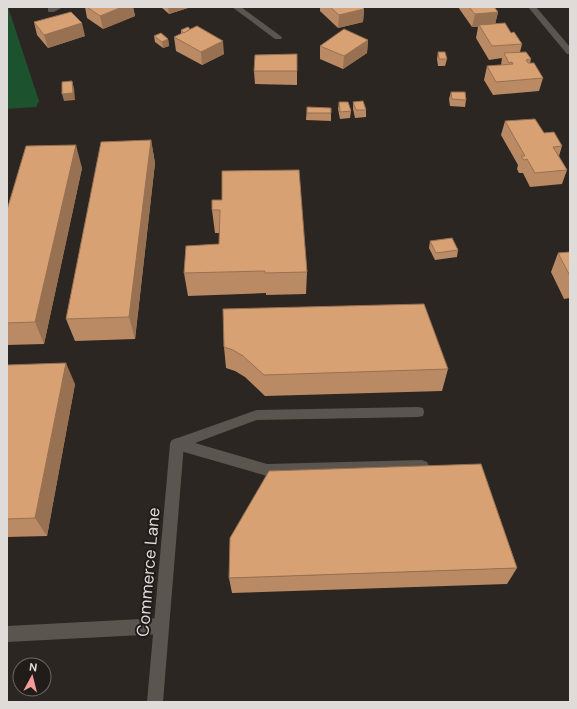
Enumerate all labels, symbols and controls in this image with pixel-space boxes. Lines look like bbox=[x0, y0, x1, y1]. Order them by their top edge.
street label: Commerce Lane bbox=[131, 506, 165, 638]
north arrow bbox=[12, 657, 52, 697]
text: N bbox=[28, 660, 38, 675]

